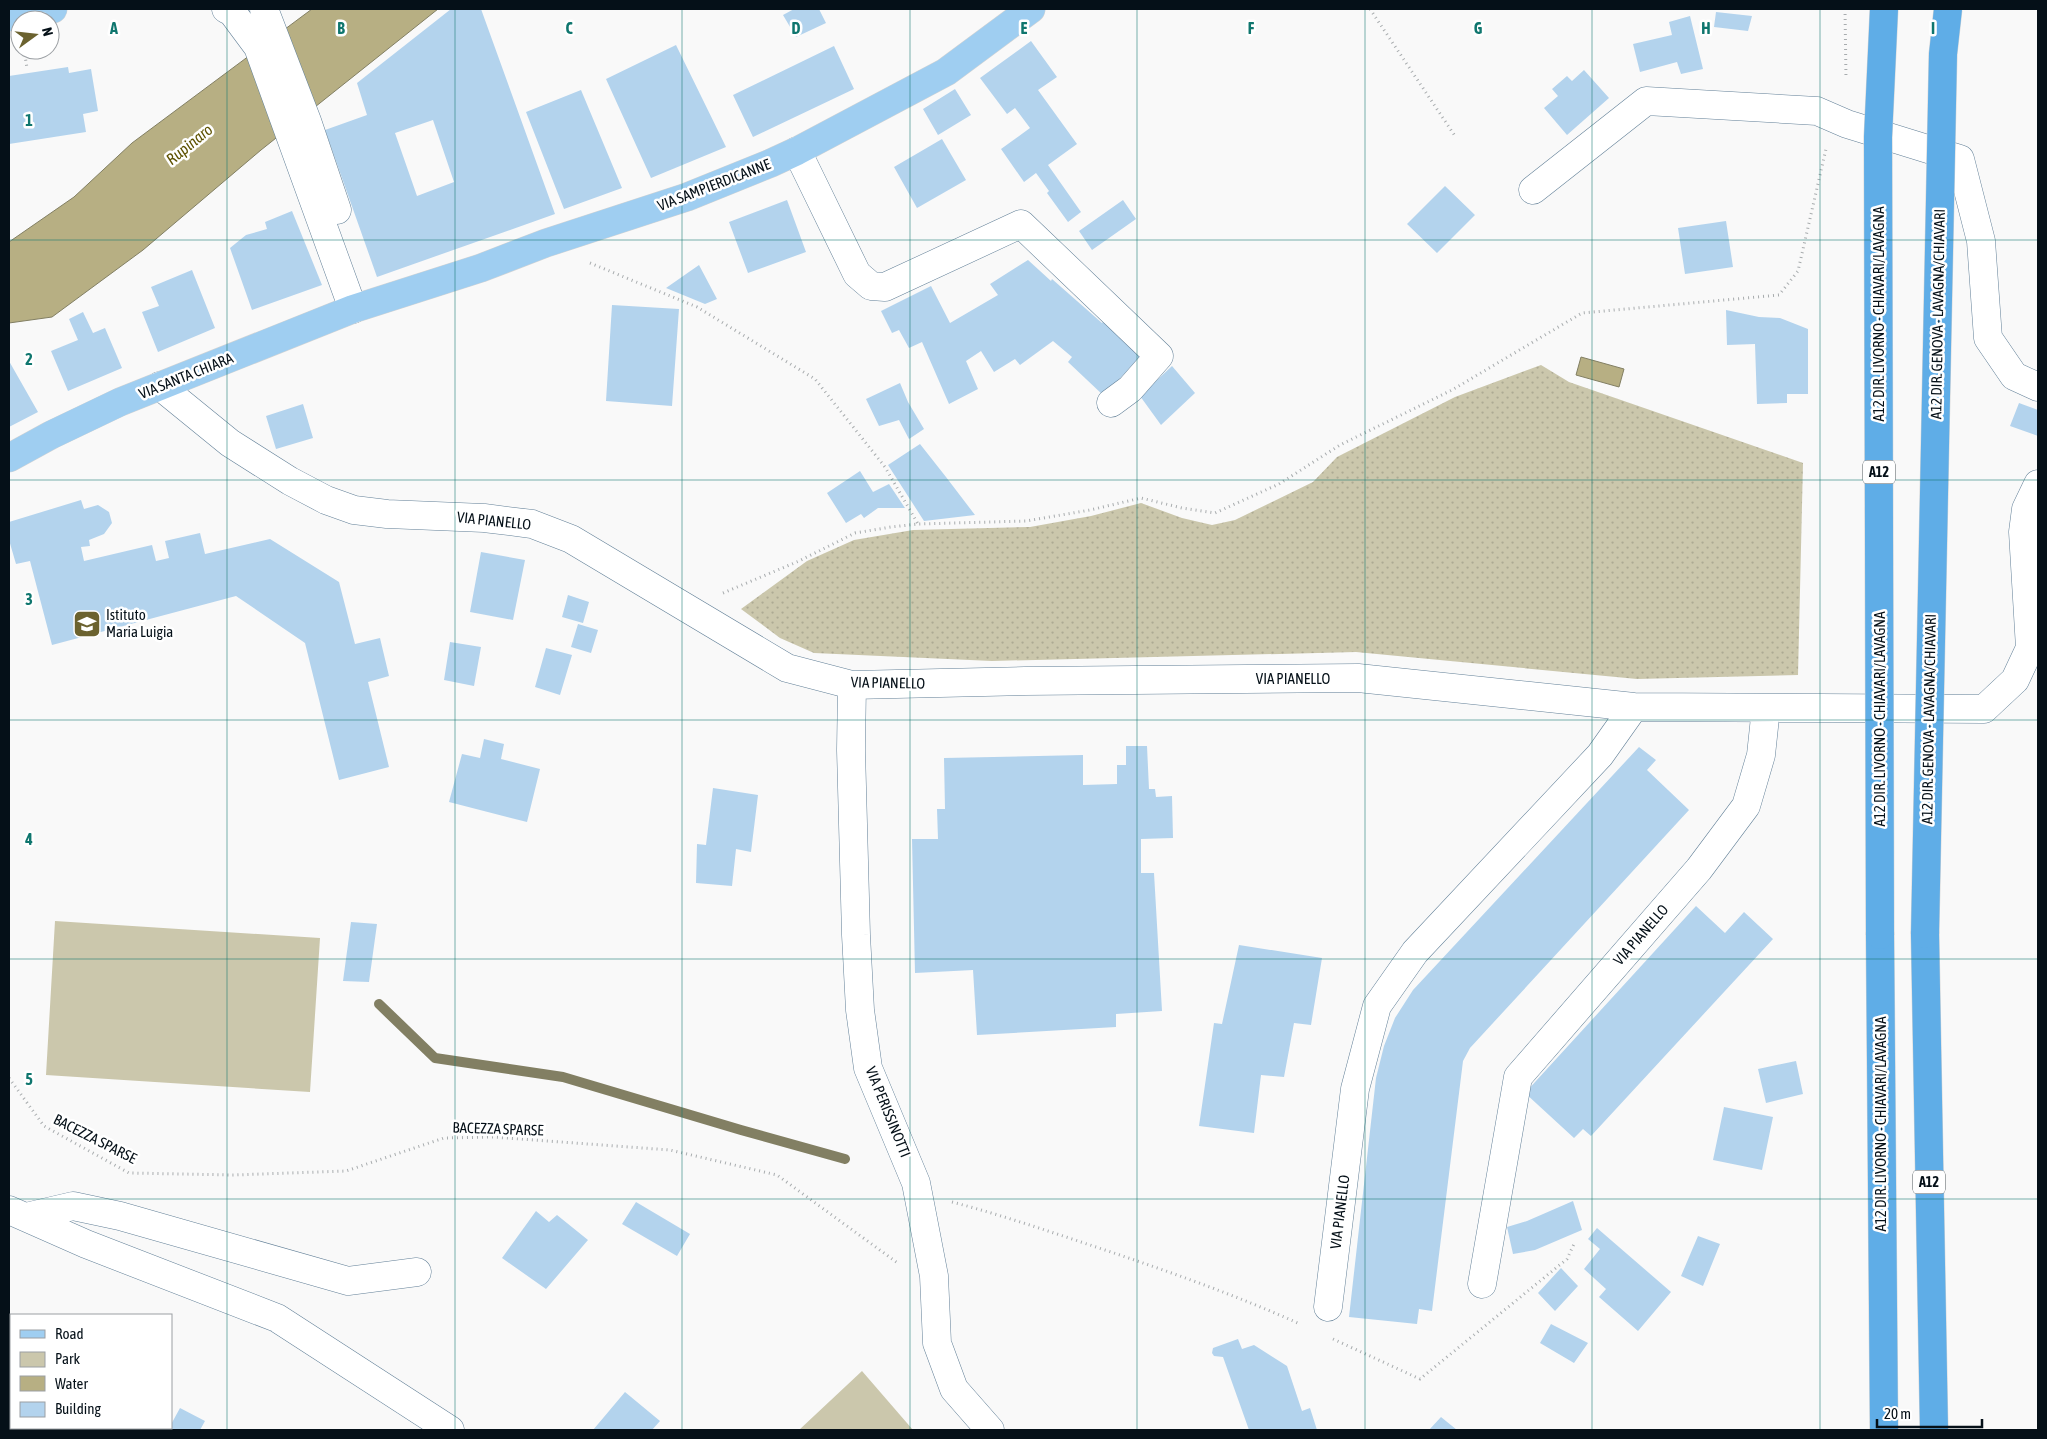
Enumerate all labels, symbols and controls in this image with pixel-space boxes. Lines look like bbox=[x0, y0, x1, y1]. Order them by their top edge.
north arrow bbox=[10, 10, 60, 60]
text: A bbox=[109, 19, 118, 37]
text: B bbox=[337, 19, 345, 37]
text: C bbox=[565, 19, 573, 37]
text: D bbox=[792, 19, 801, 37]
text: E bbox=[1021, 19, 1028, 37]
text: F bbox=[1248, 19, 1255, 37]
text: G bbox=[1474, 19, 1483, 37]
text: H bbox=[1701, 19, 1711, 37]
text: I bbox=[1931, 19, 1935, 37]
text: N bbox=[39, 26, 56, 38]
text: 1 bbox=[25, 111, 33, 129]
water label: Rupinaro bbox=[162, 120, 216, 169]
street label: VIA SAMPIERDICANNE bbox=[655, 155, 773, 214]
street label: A12 DIR. LIVORNO - CHIAVARI/LAVAGNA bbox=[1870, 206, 1887, 422]
street label: A12 DIR. GENOVA - LAVAGNA/CHIAVARI bbox=[1927, 209, 1948, 419]
street label: VIA SANTA CHIARA bbox=[136, 349, 236, 402]
text: 2 bbox=[25, 350, 33, 368]
road number: A12 bbox=[1863, 461, 1895, 484]
street label: VIA PIANELLO bbox=[456, 508, 532, 533]
text: 3 bbox=[25, 590, 33, 608]
place label: Istituto Maria Luigia bbox=[106, 606, 173, 640]
school or university icon: Istituto Maria Luigia bbox=[72, 609, 102, 639]
street label: A12 DIR. LIVORNO - CHIAVARI/LAVAGNA bbox=[1871, 611, 1888, 827]
street label: A12 DIR. GENOVA - LAVAGNA/CHIAVARI bbox=[1918, 614, 1939, 824]
street label: VIA PIANELLO bbox=[1256, 670, 1330, 687]
street label: VIA PIANELLO bbox=[851, 673, 926, 692]
text: 4 bbox=[24, 830, 33, 848]
street label: VIA PIANELLO bbox=[1610, 901, 1672, 968]
street label: A12 DIR. LIVORNO - CHIAVARI/LAVAGNA bbox=[1872, 1016, 1889, 1232]
street label: VIA PERISSINOTTI bbox=[863, 1064, 914, 1160]
text: 5 bbox=[25, 1070, 33, 1088]
street label: BACEZZA SPARSE bbox=[51, 1110, 140, 1167]
street label: BACEZZA SPARSE bbox=[452, 1118, 544, 1139]
road number: A12 bbox=[1913, 1170, 1945, 1194]
street label: VIA PIANELLO bbox=[1327, 1174, 1353, 1250]
legend bbox=[10, 1314, 172, 1429]
text: Road bbox=[55, 1325, 84, 1342]
text: Park bbox=[55, 1350, 80, 1367]
text: Water bbox=[55, 1375, 88, 1392]
scale bar bbox=[1877, 1396, 1982, 1428]
text: Building bbox=[55, 1400, 101, 1417]
text: 20 m bbox=[1884, 1405, 1911, 1422]

